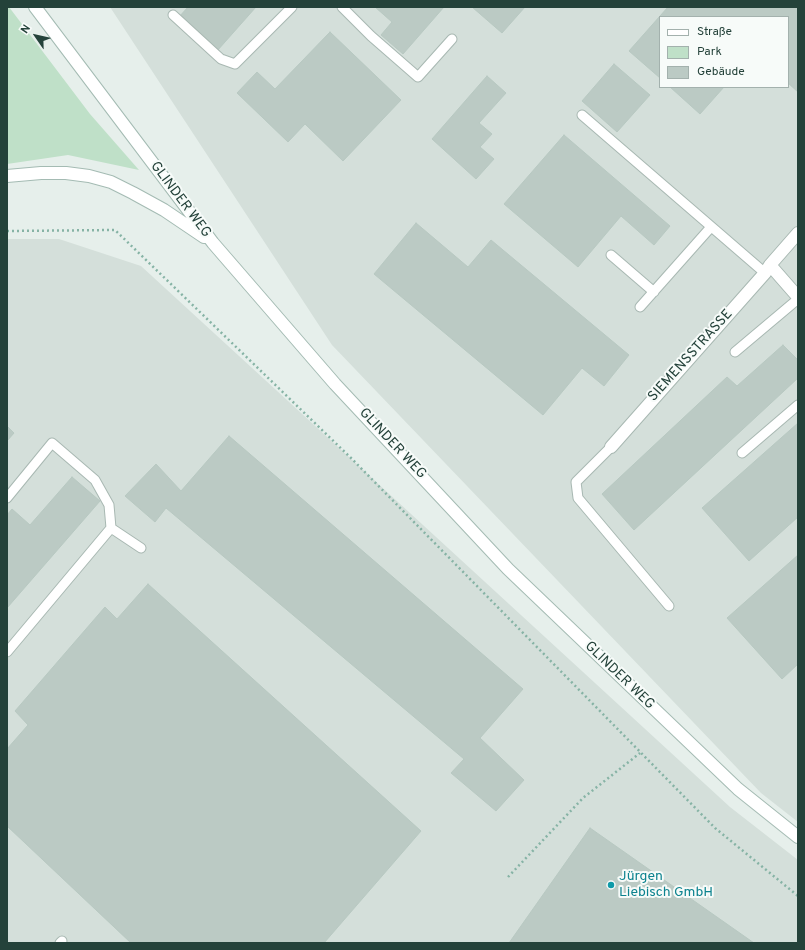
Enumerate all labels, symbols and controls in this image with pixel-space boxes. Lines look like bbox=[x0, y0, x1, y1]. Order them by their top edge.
north arrow bbox=[16, 16, 56, 56]
legend bbox=[659, 16, 789, 88]
text: N bbox=[18, 22, 34, 36]
text: Straße bbox=[697, 24, 732, 40]
text: Park bbox=[697, 44, 722, 60]
text: Gebäude bbox=[697, 64, 745, 80]
street label: GLINDER WEG bbox=[146, 159, 214, 241]
street label: SIEMENSSTRASSE bbox=[645, 307, 737, 405]
street label: GLINDER WEG bbox=[355, 405, 429, 483]
street label: GLINDER WEG bbox=[581, 638, 657, 714]
place label: Jürgen Liebisch GmbH bbox=[619, 869, 713, 902]
marker: Jürgen Liebisch GmbH bbox=[606, 880, 616, 890]

